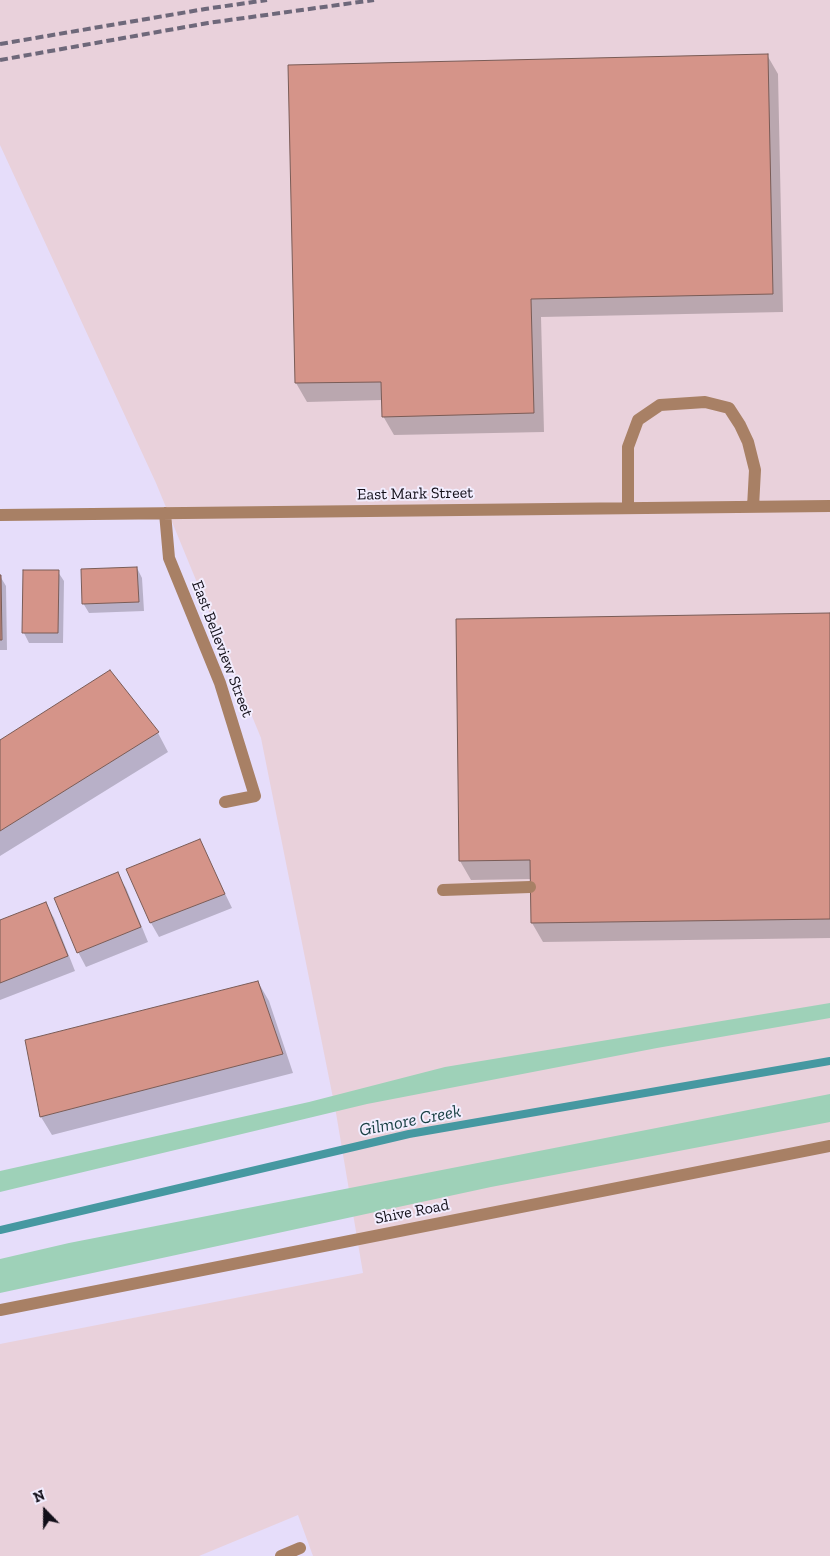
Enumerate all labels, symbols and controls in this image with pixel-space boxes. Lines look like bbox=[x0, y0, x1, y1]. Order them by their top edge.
street label: East Mark Street bbox=[357, 483, 473, 505]
street label: East Belleview Street bbox=[187, 578, 257, 720]
water label: Gilmore Creek bbox=[357, 1101, 463, 1141]
street label: Shive Road bbox=[373, 1195, 451, 1229]
north arrow bbox=[20, 1486, 70, 1536]
text: N bbox=[31, 1487, 47, 1507]

